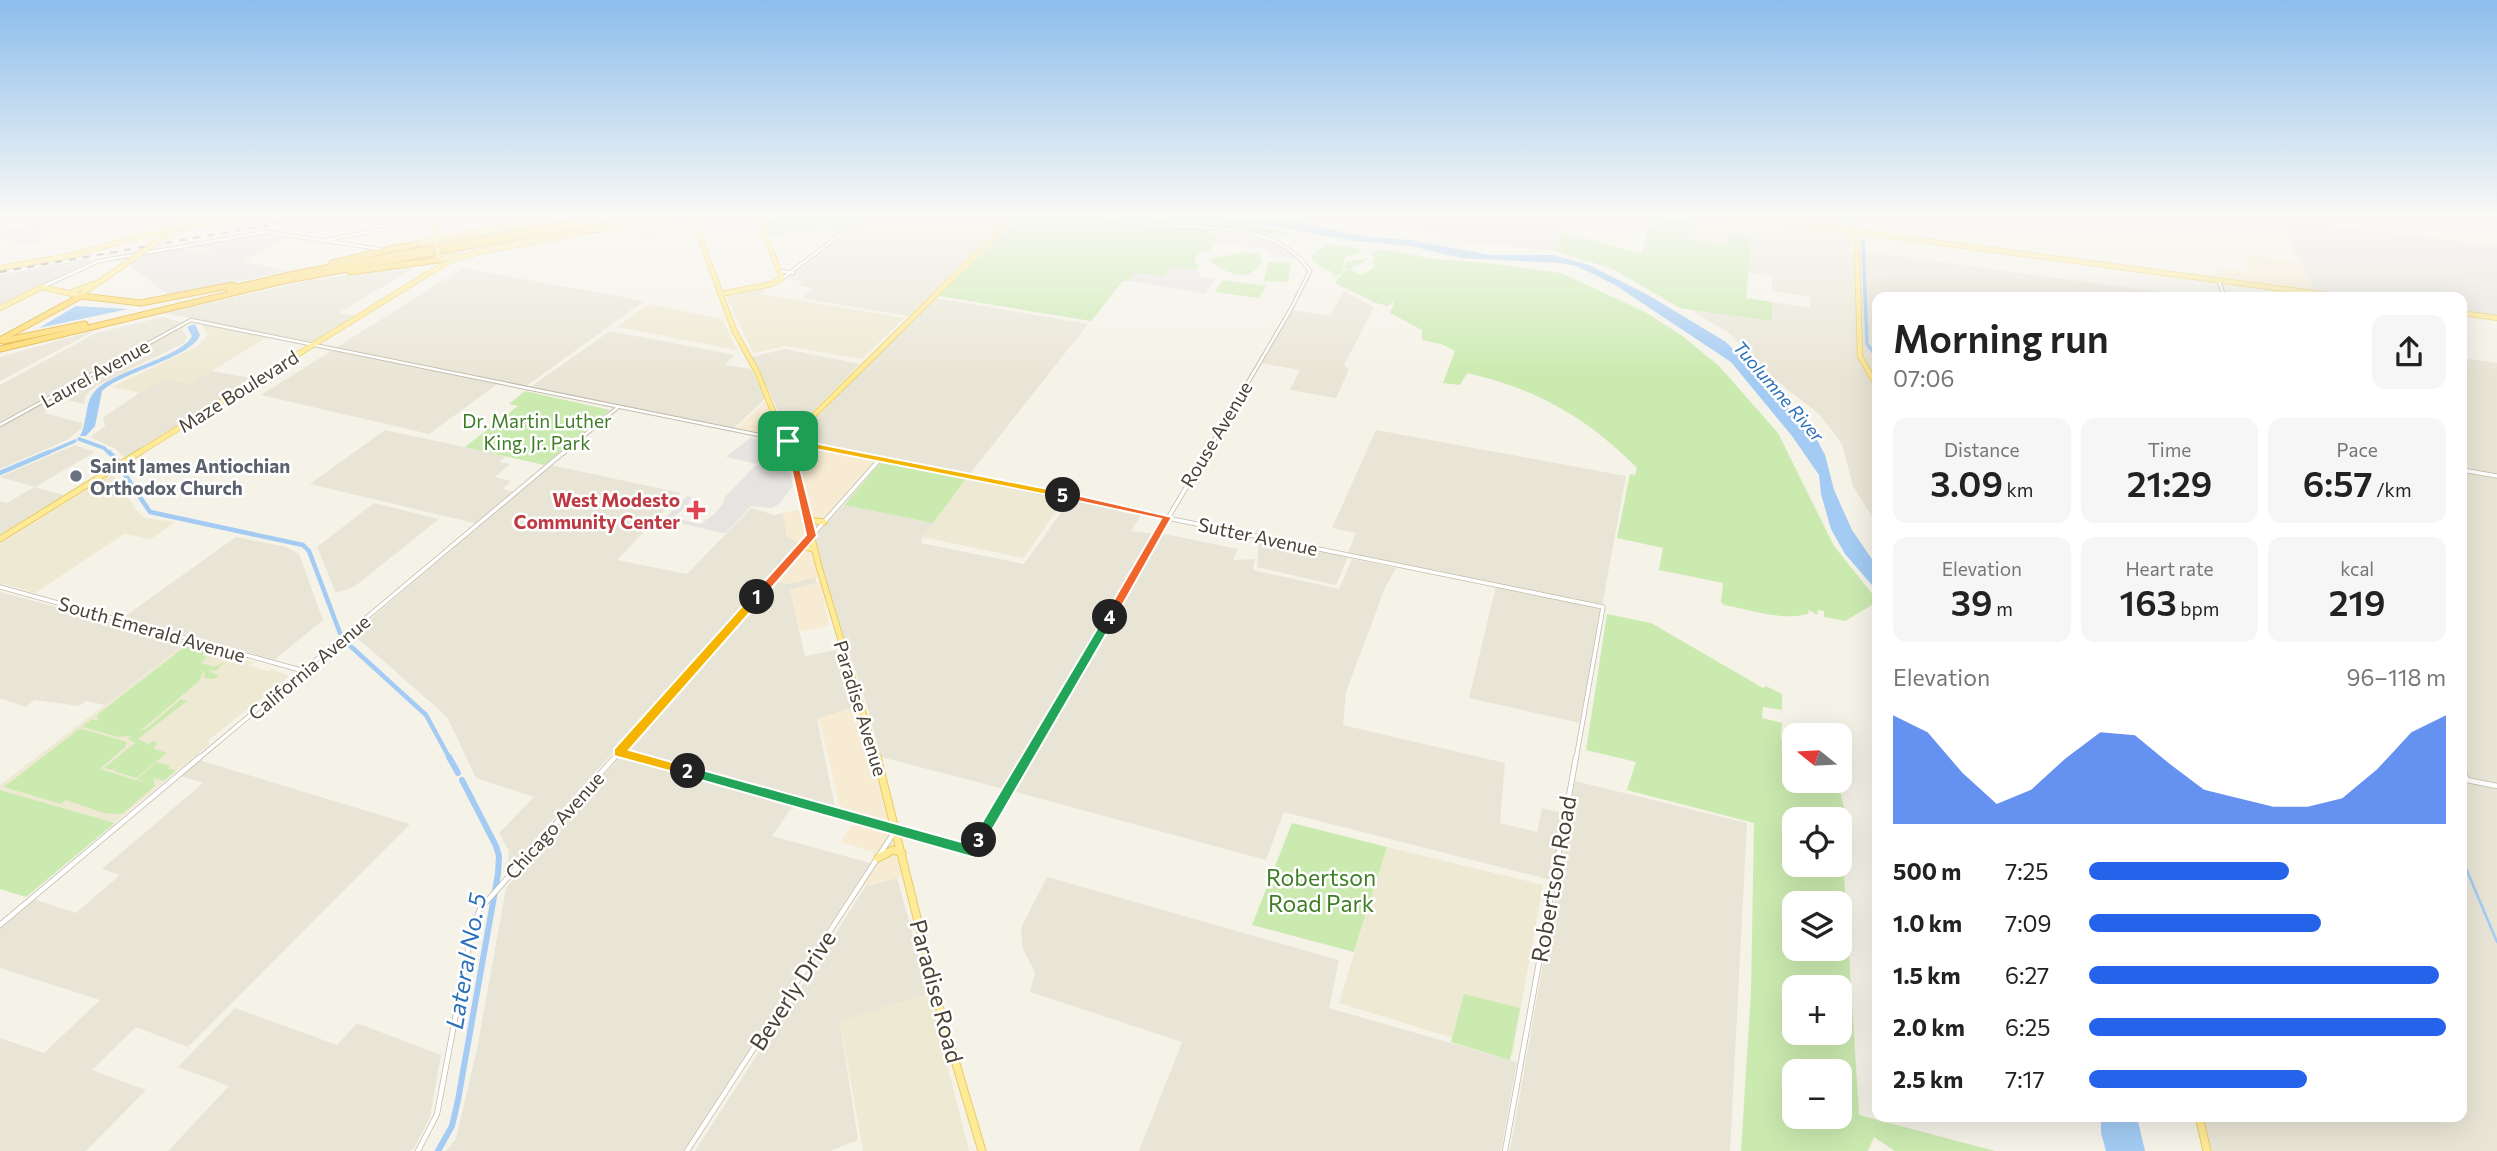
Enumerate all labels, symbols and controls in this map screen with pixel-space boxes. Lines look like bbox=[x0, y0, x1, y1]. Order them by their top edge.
text: Morning run bbox=[1893, 314, 2109, 361]
button: share bbox=[2372, 315, 2446, 389]
street label: Laurel Avenue bbox=[37, 334, 153, 412]
water label: Tuolumne River bbox=[1729, 336, 1829, 447]
street label: Maze Boulevard bbox=[174, 345, 302, 437]
text: 07:06 bbox=[1893, 364, 1954, 392]
street label: Rouse Avenue bbox=[1175, 377, 1257, 491]
park label: Dr. Martin Luther King, Jr. Park bbox=[462, 409, 612, 454]
pin bbox=[758, 411, 818, 471]
icon: arrive bbox=[769, 422, 807, 460]
text: Distance bbox=[1944, 438, 2020, 461]
text: Time bbox=[2148, 438, 2191, 461]
text: Pace bbox=[2337, 438, 2378, 461]
place label: Saint James Antiochian Orthodox Church bbox=[90, 454, 290, 499]
text: 3.09 bbox=[1930, 461, 2003, 504]
text: 21:29 bbox=[2127, 461, 2212, 504]
text: 6:57 bbox=[2303, 461, 2373, 504]
marker: Saint James Antiochian Orthodox Church bbox=[68, 468, 84, 484]
pin: 5 bbox=[1046, 477, 1080, 512]
text: km bbox=[2003, 478, 2033, 501]
text: /km bbox=[2373, 478, 2412, 501]
text: 5 bbox=[1057, 483, 1068, 506]
place label: West Modesto Community Center bbox=[514, 488, 680, 533]
marker: West Modesto Community Center bbox=[686, 500, 706, 520]
street label: Sutter Avenue bbox=[1196, 512, 1320, 560]
text: Elevation bbox=[1942, 557, 2022, 580]
text: Heart rate bbox=[2125, 557, 2214, 580]
text: kcal bbox=[2340, 557, 2374, 580]
pin: 1 bbox=[740, 580, 774, 614]
text: 39 bbox=[1951, 580, 1993, 623]
text: 163 bbox=[2120, 580, 2177, 623]
text: 219 bbox=[2329, 580, 2386, 623]
text: 1 bbox=[752, 585, 761, 608]
street label: South Emerald Avenue bbox=[56, 591, 248, 667]
text: m bbox=[1993, 597, 2013, 620]
text: bpm bbox=[2177, 597, 2219, 620]
pin: 4 bbox=[1092, 600, 1128, 634]
text: 4 bbox=[1104, 605, 1115, 628]
street label: California Avenue bbox=[244, 610, 374, 724]
street label: Paradise Avenue bbox=[829, 637, 893, 779]
text: Elevation bbox=[1893, 663, 1990, 691]
text: 96–118 m bbox=[2346, 663, 2446, 691]
north arrow bbox=[1782, 723, 1852, 793]
map controls bbox=[1782, 723, 1852, 1129]
pin: 2 bbox=[670, 754, 706, 788]
text: 2 bbox=[682, 759, 693, 782]
street label: Chicago Avenue bbox=[500, 767, 608, 883]
street label: Robertson Road bbox=[1525, 794, 1581, 964]
button: locate bbox=[1782, 807, 1852, 877]
pin: 3 bbox=[962, 822, 996, 858]
text: 3 bbox=[973, 828, 984, 851]
text: 500 m bbox=[1893, 857, 1961, 885]
text: 7:25 bbox=[2005, 857, 2049, 885]
park label: Robertson Road Park bbox=[1266, 863, 1376, 917]
water label: Lateral No. 5 bbox=[439, 891, 491, 1031]
button: layers bbox=[1782, 891, 1852, 961]
text: 1.0 km bbox=[1893, 909, 1962, 937]
text: 7:09 bbox=[2005, 909, 2052, 937]
street label: Paradise Road bbox=[904, 916, 970, 1066]
street label: Beverly Drive bbox=[743, 925, 841, 1055]
text: 1.5 km bbox=[1893, 961, 1961, 989]
text: 6:27 bbox=[2005, 961, 2049, 989]
button: + bbox=[1782, 975, 1852, 1045]
text: 2.0 km bbox=[1893, 1013, 1965, 1041]
text: 6:25 bbox=[2005, 1013, 2050, 1041]
button: − bbox=[1782, 1059, 1852, 1129]
text: 2.5 km bbox=[1893, 1065, 1963, 1093]
text: 7:17 bbox=[2005, 1065, 2045, 1093]

